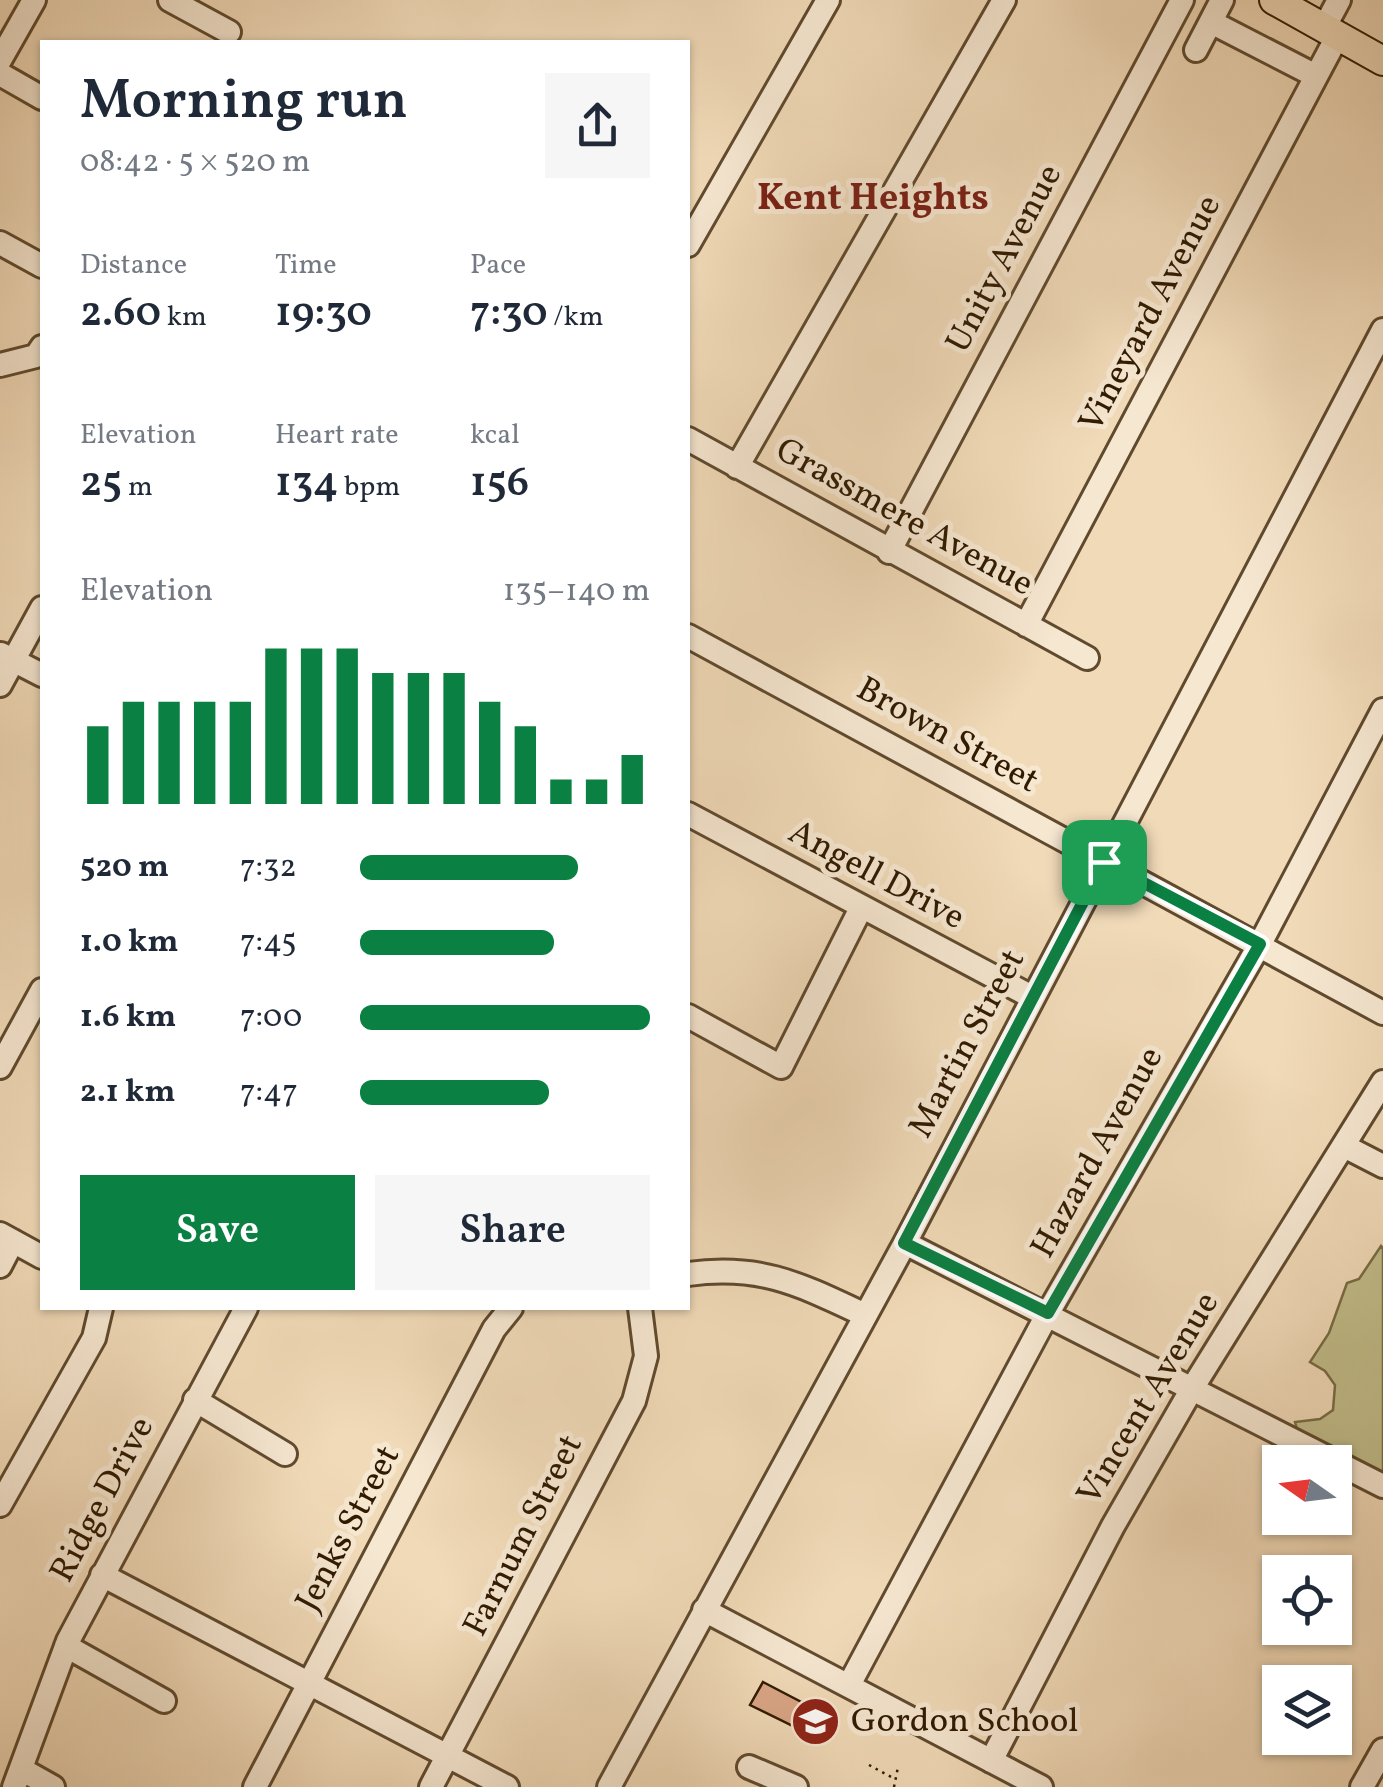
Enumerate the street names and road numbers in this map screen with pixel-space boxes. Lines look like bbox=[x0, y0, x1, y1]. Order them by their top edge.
street label: Unity Avenue bbox=[935, 156, 1075, 362]
street label: Vineyard Avenue bbox=[1068, 187, 1234, 441]
street label: Grassmere Avenue bbox=[766, 427, 1042, 609]
street label: Brown Street bbox=[847, 666, 1047, 806]
street label: Angell Drive bbox=[779, 809, 973, 943]
street label: Martin Street bbox=[898, 941, 1038, 1147]
street label: Hazard Avenue bbox=[1020, 1039, 1176, 1267]
street label: Vincent Avenue bbox=[1066, 1284, 1232, 1514]
street label: Ridge Drive bbox=[39, 1409, 167, 1591]
street label: Farnum Street bbox=[453, 1427, 595, 1645]
street label: Jenks Street bbox=[285, 1437, 413, 1621]

